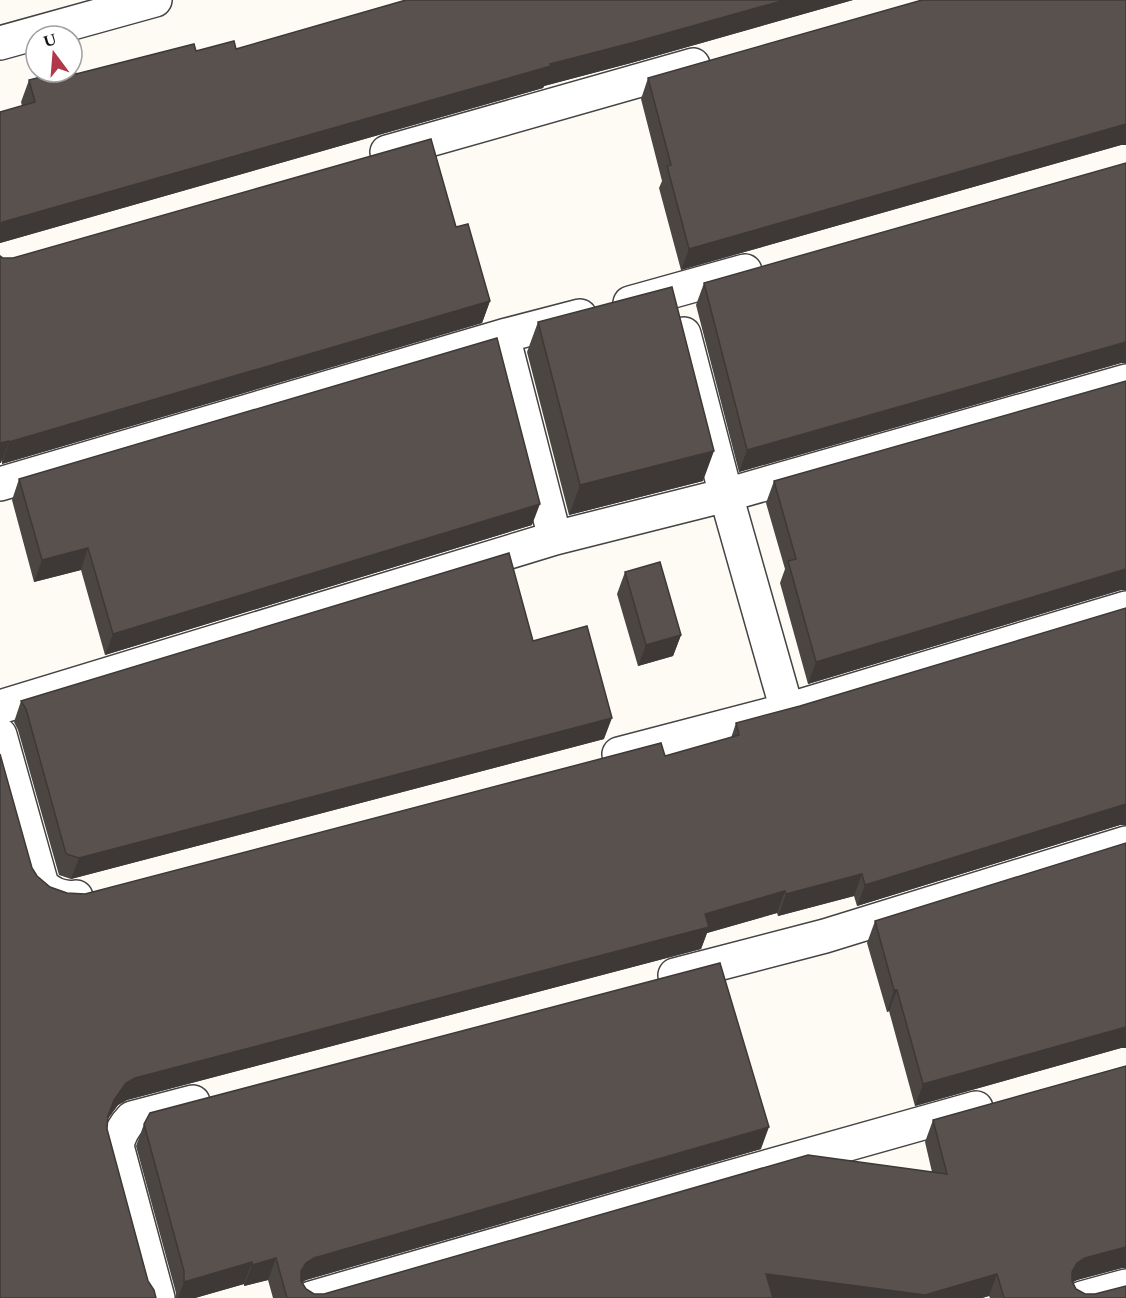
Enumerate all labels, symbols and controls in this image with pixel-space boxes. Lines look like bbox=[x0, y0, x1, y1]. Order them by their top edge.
north arrow bbox=[24, 24, 84, 84]
text: U bbox=[40, 27, 60, 54]

